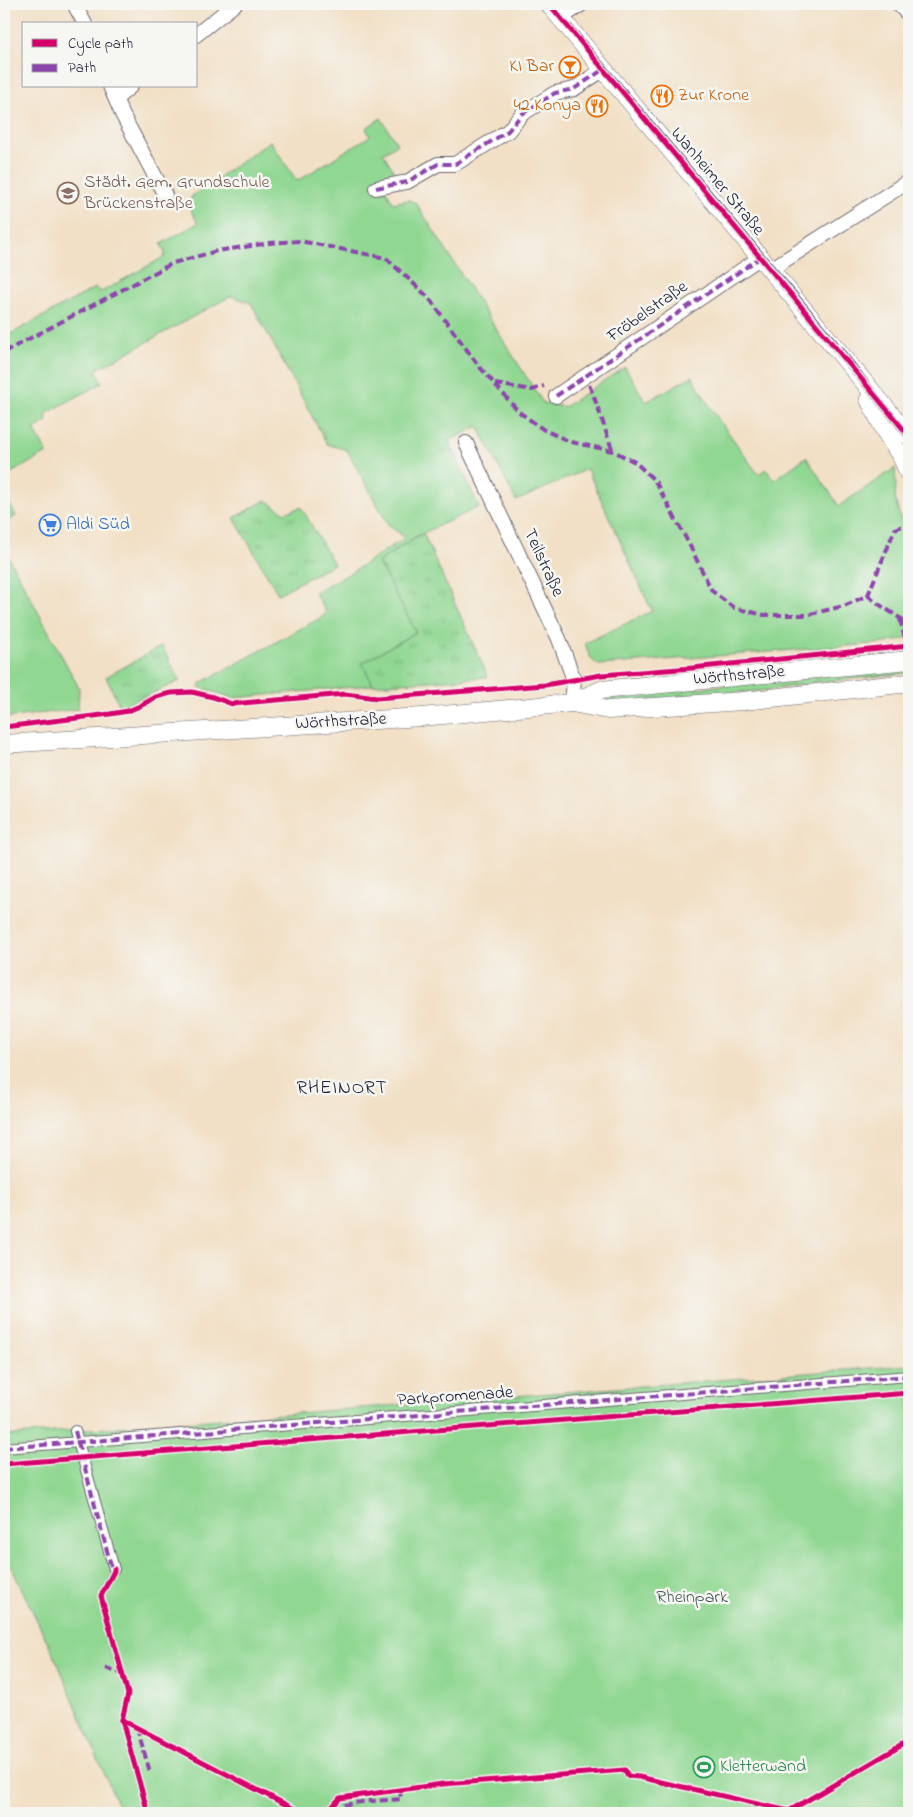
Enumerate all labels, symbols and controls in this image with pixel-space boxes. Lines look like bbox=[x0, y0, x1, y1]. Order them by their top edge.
legend bbox=[22, 22, 198, 88]
text: Cycle path bbox=[68, 33, 133, 56]
place label: KI Bar bbox=[509, 54, 554, 80]
bar icon: KI Bar bbox=[558, 55, 582, 79]
text: Path bbox=[68, 57, 96, 79]
place label: Zur Krone bbox=[678, 83, 750, 109]
restaurant icon: Zur Krone bbox=[650, 84, 674, 108]
place label: 42 Konya bbox=[513, 93, 581, 119]
restaurant icon: 42 Konya bbox=[585, 94, 609, 118]
street label: Wanheimer Straße bbox=[664, 122, 771, 243]
place label: Städt. Gem. Grundschule Brückenstraße bbox=[83, 170, 271, 217]
school or university icon: Städt. Gem. Grundschule Brückenstraße bbox=[56, 181, 80, 205]
street label: Fröbelstraße bbox=[602, 274, 694, 350]
place label: Aldi Süd bbox=[66, 512, 130, 538]
supermarket icon: Aldi Süd bbox=[38, 513, 62, 537]
street label: Teilstraße bbox=[516, 525, 571, 602]
street label: Wörthstraße bbox=[692, 659, 787, 693]
street label: Wörthstraße bbox=[295, 707, 388, 737]
district label: RHEINORT bbox=[296, 1075, 388, 1102]
street label: Parkpromenade bbox=[396, 1380, 515, 1414]
park label: Rheinpark bbox=[656, 1585, 728, 1611]
place label: Kletterwand bbox=[720, 1754, 806, 1780]
sports icon: Kletterwand bbox=[692, 1755, 716, 1779]

